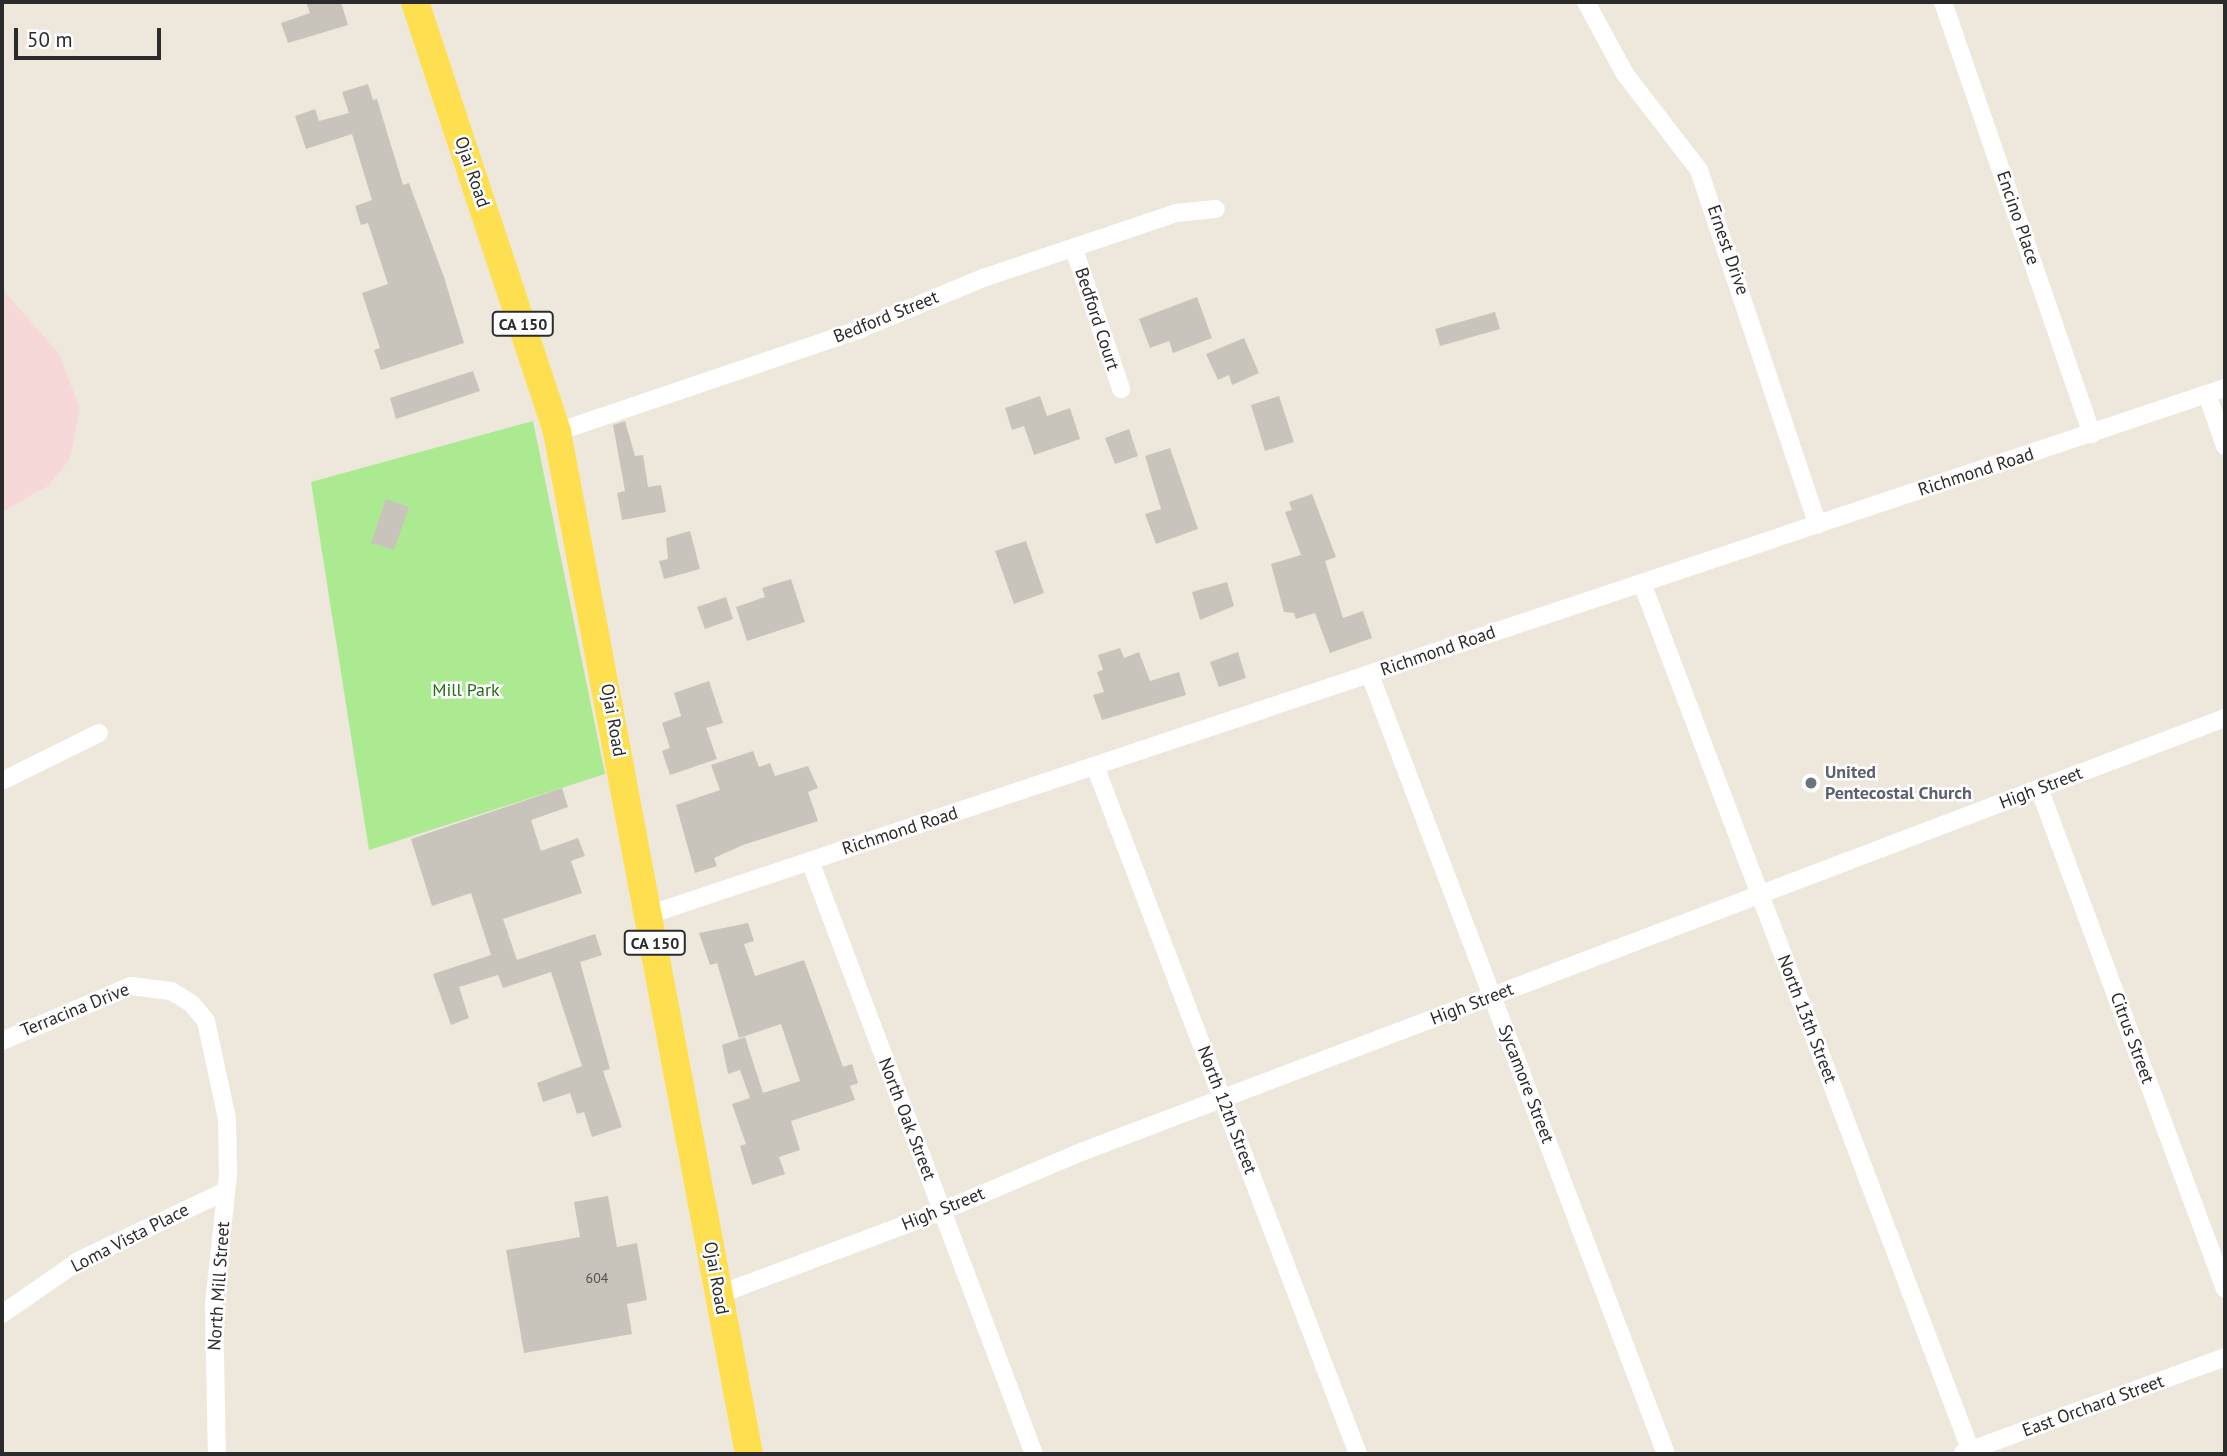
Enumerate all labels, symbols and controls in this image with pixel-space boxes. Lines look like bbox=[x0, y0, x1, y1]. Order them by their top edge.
scale bar bbox=[18, 14, 164, 58]
text: 50 m bbox=[27, 26, 73, 53]
street label: Ojai Road bbox=[450, 134, 494, 210]
street label: Encino Place bbox=[1992, 168, 2044, 268]
street label: Ernest Drive bbox=[1703, 202, 1753, 298]
street label: Bedford Court bbox=[1070, 265, 1124, 373]
street label: Bedford Street bbox=[830, 286, 942, 348]
road number: CA 150 bbox=[490, 312, 556, 336]
street label: Richmond Road bbox=[1916, 443, 2036, 501]
street label: Richmond Road bbox=[1378, 621, 1498, 681]
park label: Mill Park bbox=[432, 679, 500, 701]
street label: Ojai Road bbox=[596, 682, 630, 758]
place label: United Pentecostal Church bbox=[1825, 762, 1972, 804]
street label: High Street bbox=[1996, 762, 2086, 814]
marker: United Pentecostal Church bbox=[1803, 775, 1819, 791]
street label: Richmond Road bbox=[840, 802, 960, 860]
road number: CA 150 bbox=[622, 931, 688, 956]
street label: North 13th Street bbox=[1773, 952, 1841, 1086]
street label: Terracina Drive bbox=[18, 978, 132, 1042]
street label: High Street bbox=[1427, 978, 1517, 1030]
street label: Citrus Street bbox=[2106, 989, 2158, 1087]
street label: Sycamore Street bbox=[1494, 1022, 1558, 1146]
street label: North 12th Street bbox=[1193, 1043, 1261, 1177]
street label: North Oak Street bbox=[874, 1055, 940, 1183]
street label: High Street bbox=[899, 1183, 987, 1235]
street label: Loma Vista Place bbox=[67, 1199, 193, 1277]
street label: North Mill Street bbox=[204, 1221, 234, 1351]
street label: Ojai Road bbox=[699, 1240, 733, 1316]
house number: 604 bbox=[586, 1270, 608, 1286]
street label: East Orchard Street bbox=[2019, 1370, 2167, 1442]

